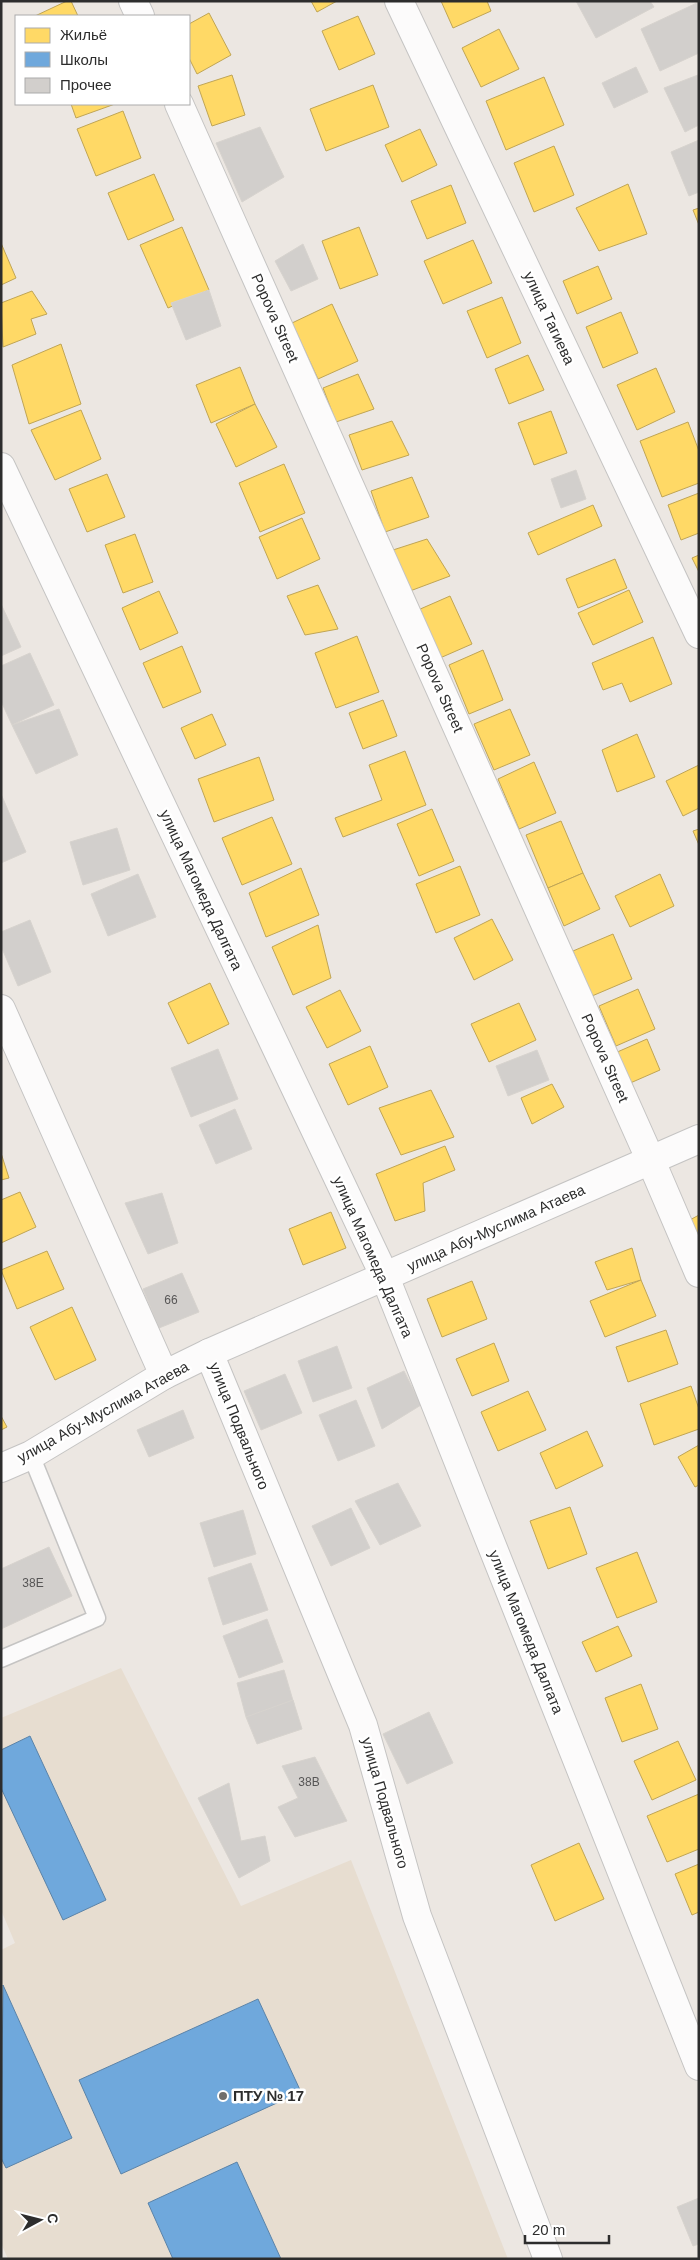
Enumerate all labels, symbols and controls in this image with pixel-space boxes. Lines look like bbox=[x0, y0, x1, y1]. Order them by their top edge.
legend bbox=[15, 15, 190, 105]
text: Жильё bbox=[60, 26, 107, 43]
text: Школы bbox=[60, 51, 108, 68]
text: Прочее bbox=[60, 76, 112, 93]
street label: улица Тагиева bbox=[520, 269, 579, 368]
street label: Popova Street bbox=[248, 271, 303, 365]
street label: Popova Street bbox=[413, 641, 468, 735]
street label: улица Магомеда Далгата bbox=[157, 807, 246, 973]
street label: Popova Street bbox=[578, 1011, 633, 1105]
street label: улица Магомеда Далгата bbox=[330, 1173, 417, 1341]
street label: улица Абу-Муслима Атаева bbox=[404, 1180, 588, 1275]
house number: 66 bbox=[164, 1293, 178, 1307]
street label: улица Абу-Муслима Атаева bbox=[14, 1357, 192, 1466]
street label: улица Подвального bbox=[206, 1360, 273, 1492]
street label: улица Магомеда Далгата bbox=[486, 1548, 567, 1717]
house number: 38Е bbox=[22, 1576, 44, 1590]
street label: улица Подвального bbox=[359, 1735, 412, 1870]
house number: 38В bbox=[298, 1775, 320, 1789]
place label: ПТУ № 17 bbox=[233, 2087, 304, 2104]
marker: ПТУ № 17 bbox=[217, 2090, 229, 2102]
north arrow bbox=[15, 2195, 65, 2245]
text: С bbox=[44, 2212, 61, 2224]
scale bar bbox=[525, 2212, 609, 2244]
text: 20 m bbox=[532, 2221, 565, 2238]

